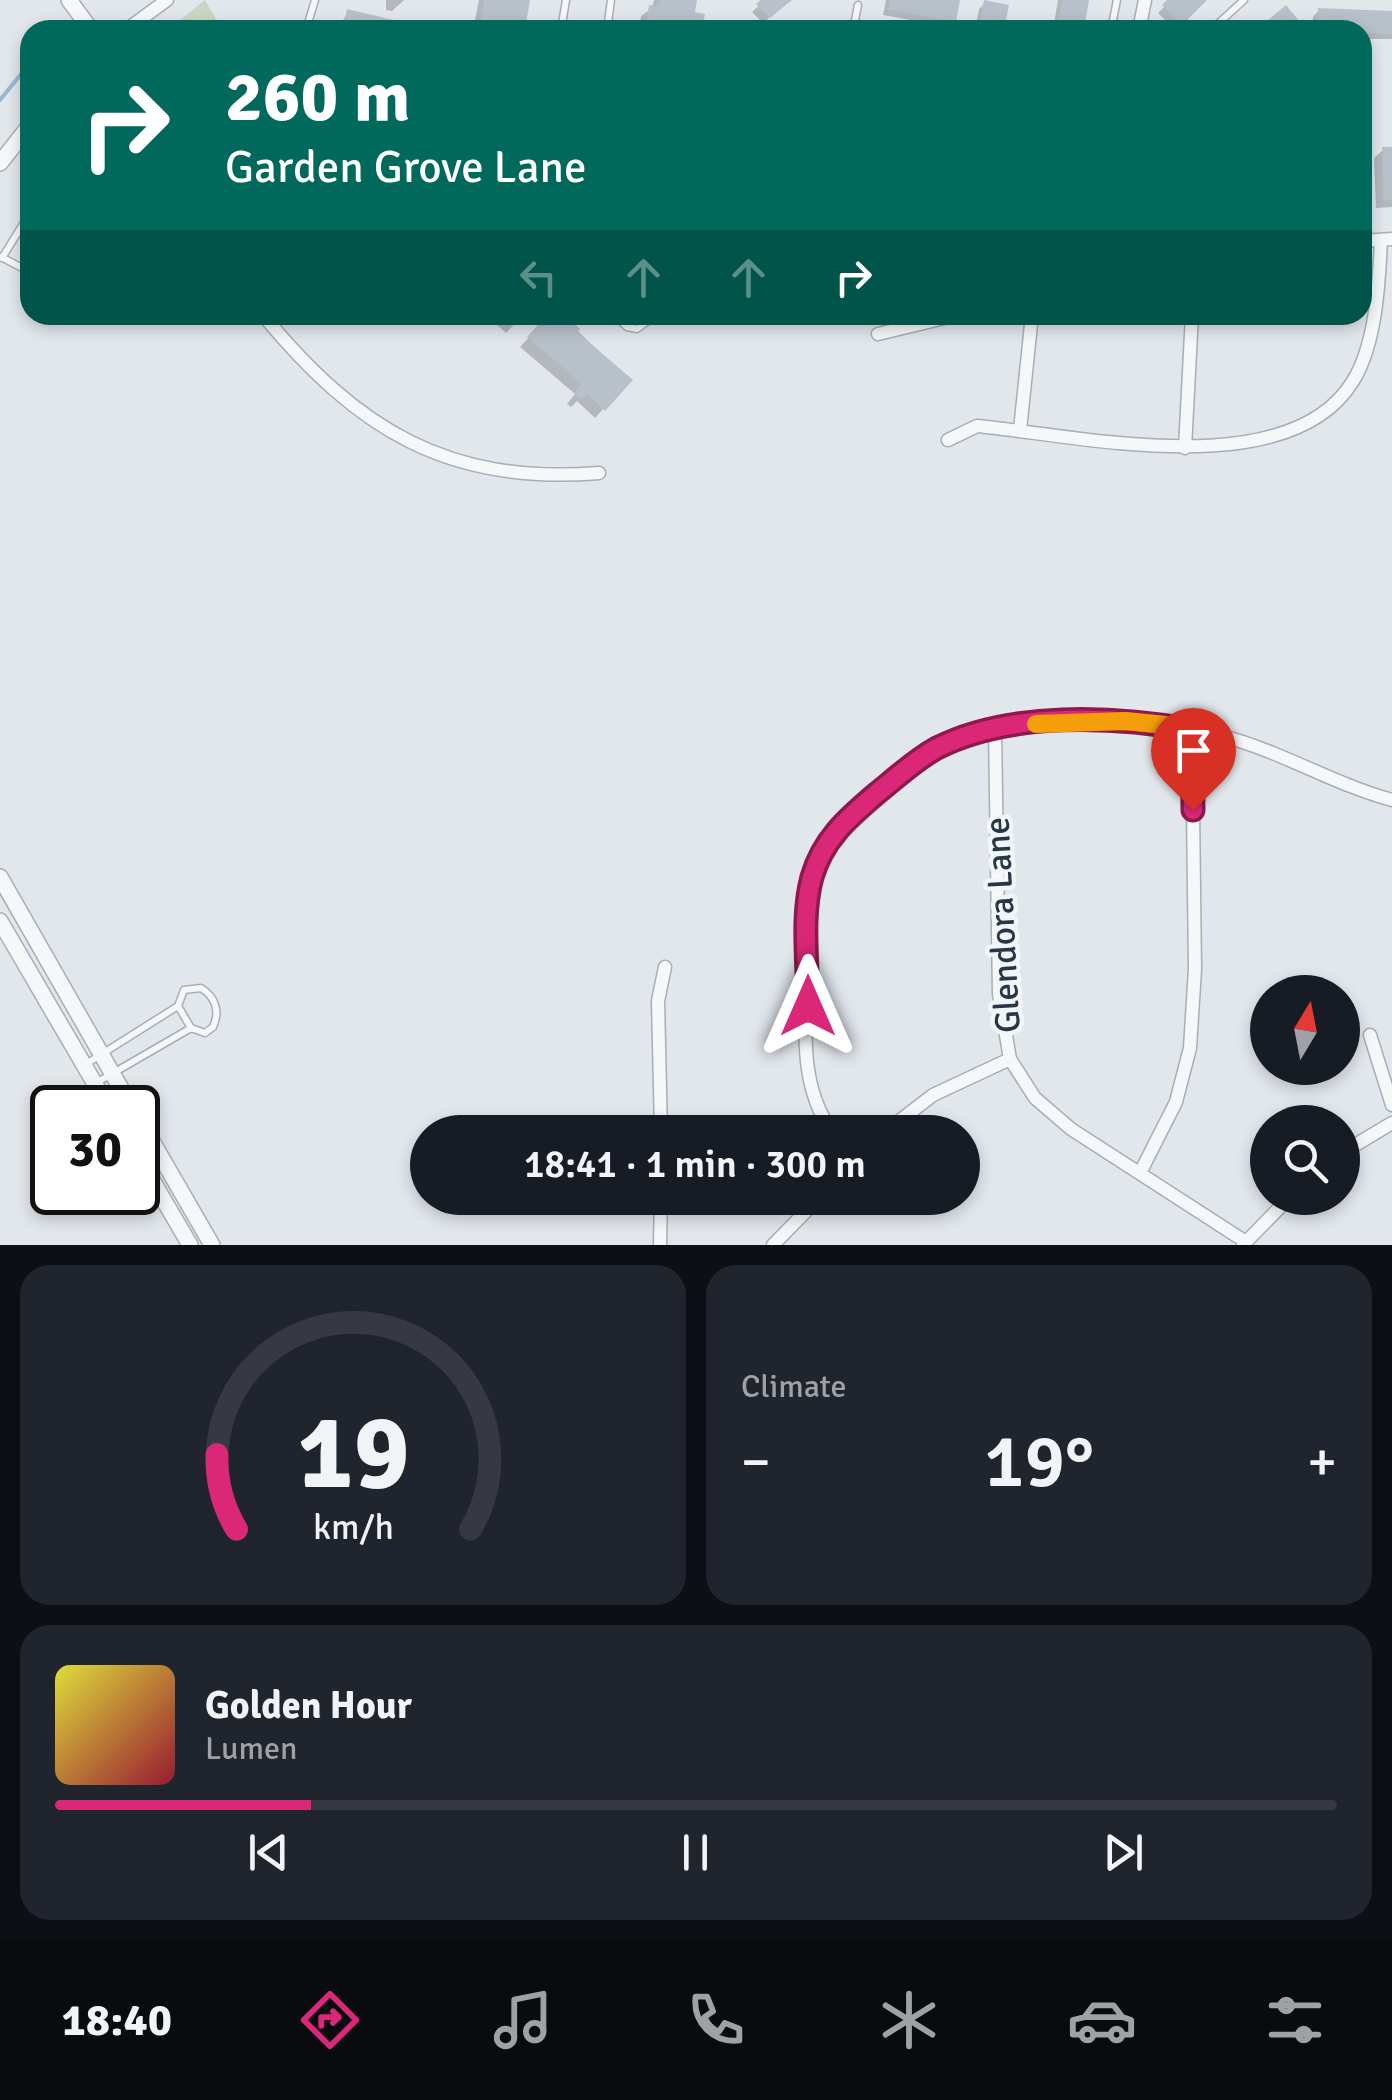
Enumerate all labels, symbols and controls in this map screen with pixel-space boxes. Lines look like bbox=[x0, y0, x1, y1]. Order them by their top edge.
text: 260 m bbox=[225, 54, 410, 140]
icon: right bbox=[60, 60, 190, 190]
text: Garden Grove Lane bbox=[225, 140, 587, 195]
icon: left bbox=[511, 250, 566, 305]
icon: ahead bbox=[616, 250, 671, 305]
icon: ahead bbox=[721, 250, 776, 305]
icon: right bbox=[826, 250, 881, 305]
pin bbox=[1151, 708, 1236, 811]
icon: arrive bbox=[1166, 723, 1221, 778]
street label: Glendora Lane bbox=[975, 816, 1030, 1034]
position arrow bbox=[756, 954, 860, 1058]
north arrow bbox=[1250, 975, 1360, 1085]
map controls bbox=[1250, 975, 1360, 1215]
speed limit sign: 30 bbox=[30, 1085, 160, 1215]
button: search bbox=[1250, 1105, 1360, 1215]
text: 18:41 · 1 min · 300 m bbox=[524, 1141, 866, 1188]
text: Climate bbox=[741, 1367, 847, 1406]
text: 19 bbox=[297, 1389, 409, 1517]
text: 19° bbox=[984, 1415, 1094, 1508]
text: − bbox=[741, 1428, 771, 1496]
text: + bbox=[1307, 1428, 1337, 1496]
text: km/h bbox=[313, 1505, 393, 1549]
text: Golden Hour bbox=[205, 1682, 412, 1729]
text: Lumen bbox=[205, 1729, 297, 1768]
icon: previous bbox=[241, 1825, 296, 1880]
icon: pause bbox=[668, 1825, 723, 1880]
icon: next bbox=[1096, 1825, 1151, 1880]
icon: directions bbox=[295, 1985, 365, 2055]
icon: music bbox=[488, 1985, 558, 2055]
icon: phone bbox=[681, 1985, 751, 2055]
icon: climate bbox=[874, 1985, 944, 2055]
icon: car bbox=[1067, 1985, 1137, 2055]
icon: filters bbox=[1260, 1985, 1330, 2055]
text: 18:40 bbox=[62, 1993, 172, 2048]

